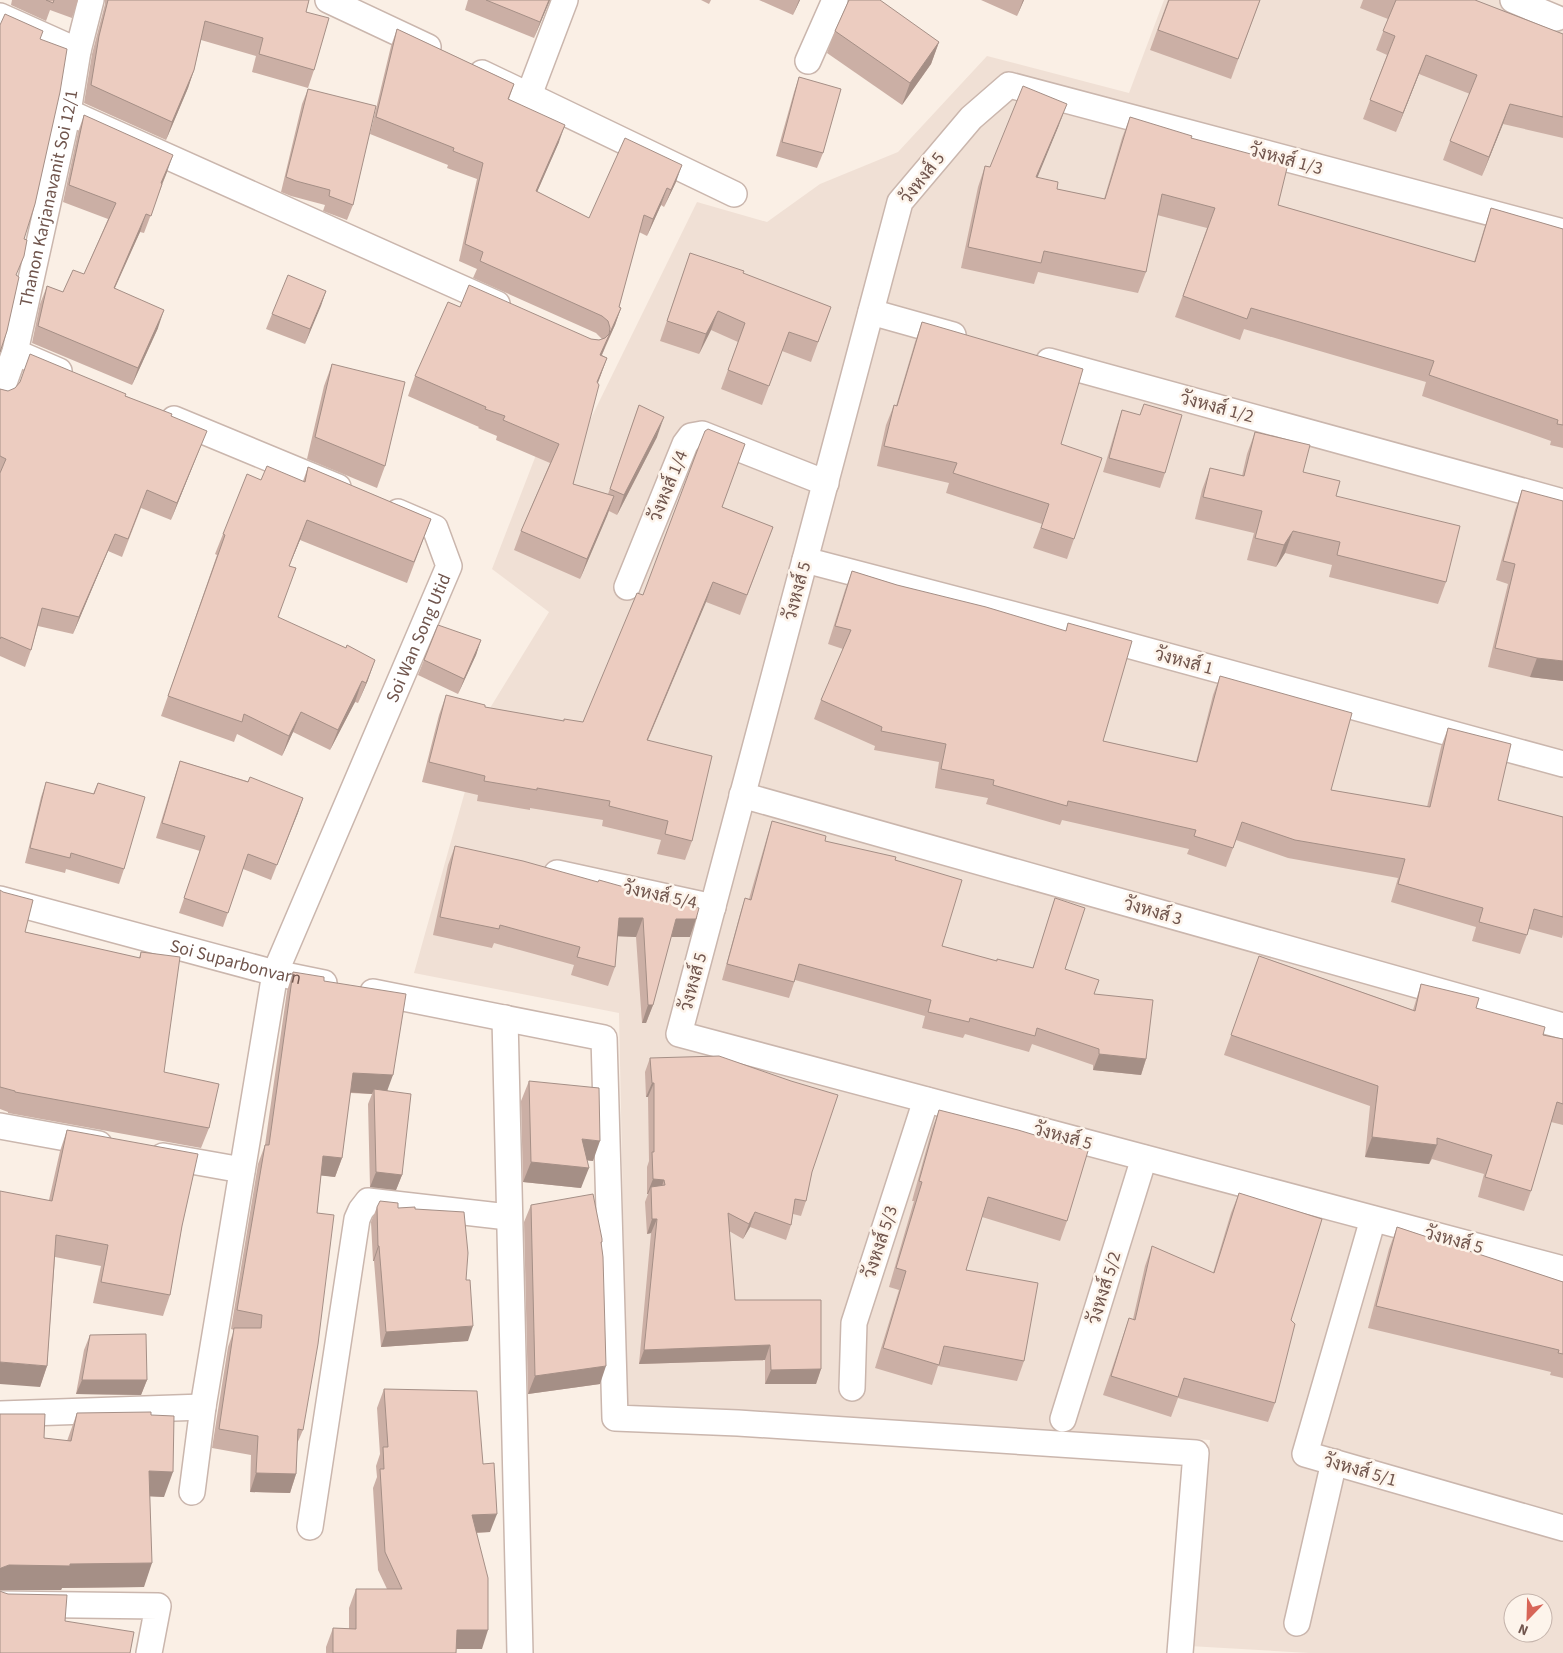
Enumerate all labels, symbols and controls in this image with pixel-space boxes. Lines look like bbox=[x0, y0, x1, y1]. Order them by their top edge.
street label: Thanon Karjanavanit Soi 12/1 bbox=[13, 88, 84, 309]
street label: วังหงส์ 1/3 bbox=[1246, 137, 1326, 181]
street label: วังหงส์ 5 bbox=[893, 146, 951, 210]
street label: วังหงส์ 1/2 bbox=[1177, 385, 1257, 429]
street label: วังหงส์ 1/4 bbox=[642, 446, 694, 526]
street label: วังหงส์ 5 bbox=[777, 559, 817, 623]
street label: Soi Wan Song Utid bbox=[380, 570, 457, 707]
street label: วังหงส์ 1 bbox=[1152, 641, 1216, 681]
street label: วังหงส์ 5/4 bbox=[620, 874, 700, 916]
street label: วังหงส์ 3 bbox=[1121, 890, 1185, 932]
street label: Soi Suparbonvarn bbox=[167, 933, 303, 991]
street label: วังหงส์ 5 bbox=[673, 950, 713, 1014]
street label: วังหงส์ 5 bbox=[1031, 1116, 1095, 1156]
street label: วังหงส์ 5/3 bbox=[856, 1202, 904, 1282]
street label: วังหงส์ 5 bbox=[1422, 1220, 1486, 1260]
street label: วังหงส์ 5/2 bbox=[1081, 1248, 1127, 1328]
street label: วังหงส์ 5/1 bbox=[1320, 1447, 1400, 1493]
north arrow bbox=[1503, 1593, 1553, 1643]
text: N bbox=[1515, 1618, 1532, 1640]

